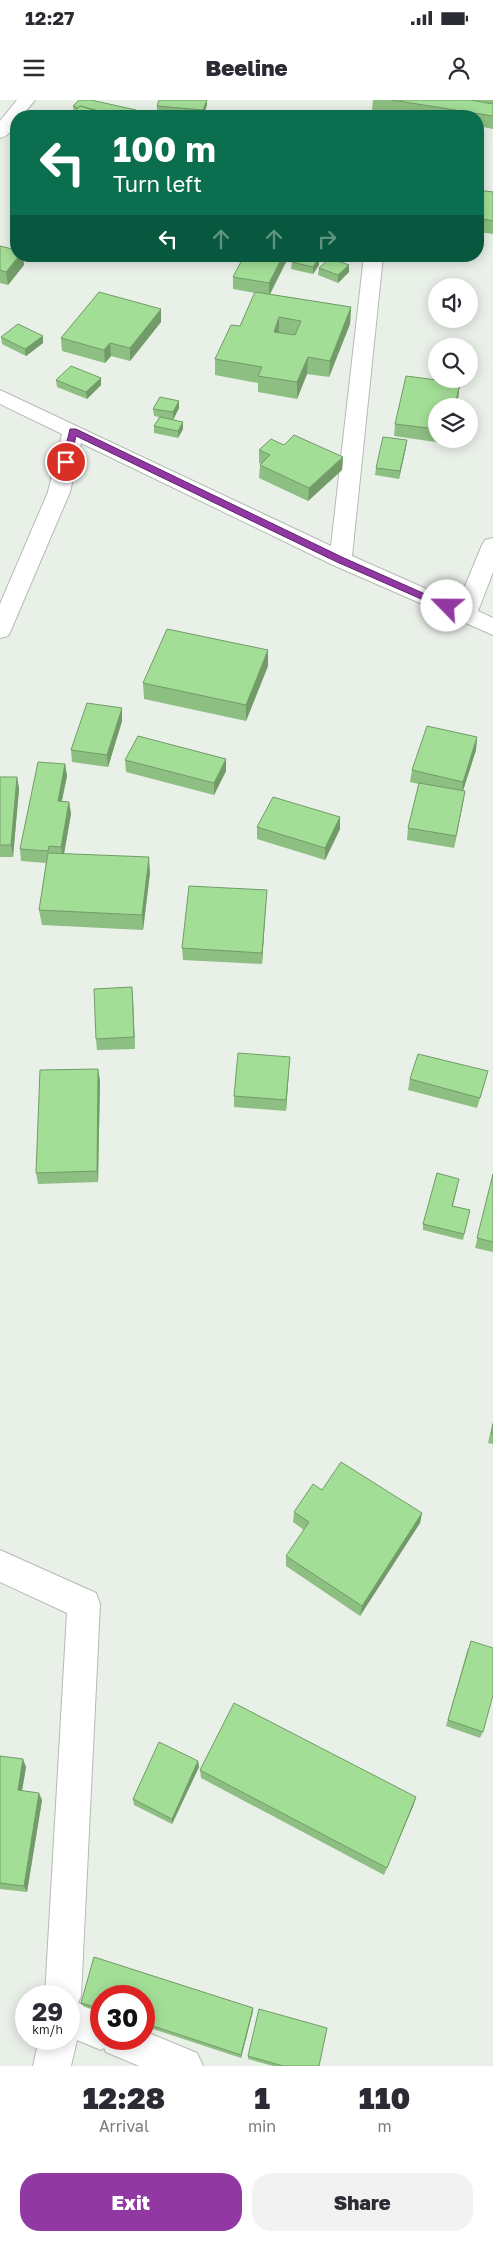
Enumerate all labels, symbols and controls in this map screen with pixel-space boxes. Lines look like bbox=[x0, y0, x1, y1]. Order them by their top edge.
text: 12:27 bbox=[25, 6, 74, 29]
icon: menu bbox=[20, 54, 48, 82]
text: Beeline bbox=[205, 54, 288, 81]
icon: person bbox=[445, 54, 473, 82]
text: 100 m bbox=[113, 128, 216, 170]
icon: left bbox=[30, 130, 95, 195]
text: Turn left bbox=[113, 170, 202, 197]
icon: left bbox=[154, 225, 182, 253]
icon: ahead bbox=[207, 225, 235, 253]
icon: ahead bbox=[260, 225, 288, 253]
icon: right bbox=[313, 225, 341, 253]
map controls bbox=[428, 278, 478, 448]
button: sound bbox=[428, 278, 478, 328]
button: search bbox=[428, 338, 478, 388]
button: layers bbox=[428, 398, 478, 448]
pin bbox=[45, 441, 87, 483]
icon: arrive bbox=[52, 448, 80, 476]
position arrow bbox=[420, 579, 472, 631]
speed limit sign: 30 bbox=[90, 1985, 155, 2050]
text: 29 bbox=[32, 1996, 63, 2027]
text: km/h bbox=[32, 2022, 63, 2037]
text: 12:28 bbox=[83, 2080, 165, 2116]
text: 1 bbox=[254, 2080, 270, 2116]
text: 110 bbox=[359, 2080, 410, 2116]
text: Arrival bbox=[99, 2116, 149, 2136]
text: min bbox=[248, 2116, 276, 2136]
text: m bbox=[378, 2116, 392, 2136]
button: Exit bbox=[20, 2173, 242, 2231]
button: Share bbox=[252, 2173, 473, 2231]

